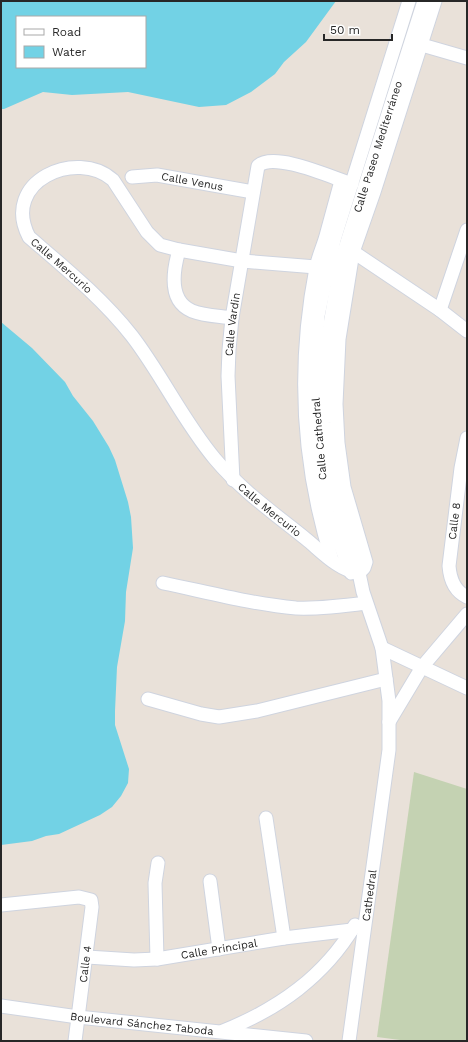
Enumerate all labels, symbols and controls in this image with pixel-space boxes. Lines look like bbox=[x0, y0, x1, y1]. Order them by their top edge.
legend bbox=[16, 16, 146, 68]
scale bar bbox=[324, 16, 392, 42]
text: 50 m bbox=[330, 23, 360, 37]
text: Road bbox=[52, 25, 81, 39]
text: Water bbox=[52, 45, 87, 59]
street label: Calle Paseo Mediterráneo bbox=[351, 79, 405, 214]
street label: Calle Venus bbox=[160, 170, 224, 194]
street label: Calle Mercurio bbox=[28, 235, 95, 296]
street label: Calle Vardin bbox=[223, 292, 243, 356]
street label: Calle Cathedral bbox=[309, 397, 330, 481]
street label: Calle Mercurio bbox=[235, 480, 304, 540]
street label: Calle 8 bbox=[446, 502, 463, 540]
street label: Cathedral bbox=[360, 868, 380, 922]
street label: Calle Principal bbox=[180, 936, 259, 962]
street label: Calle 4 bbox=[77, 944, 94, 983]
street label: Boulevard Sánchez Taboda bbox=[69, 1010, 214, 1038]

